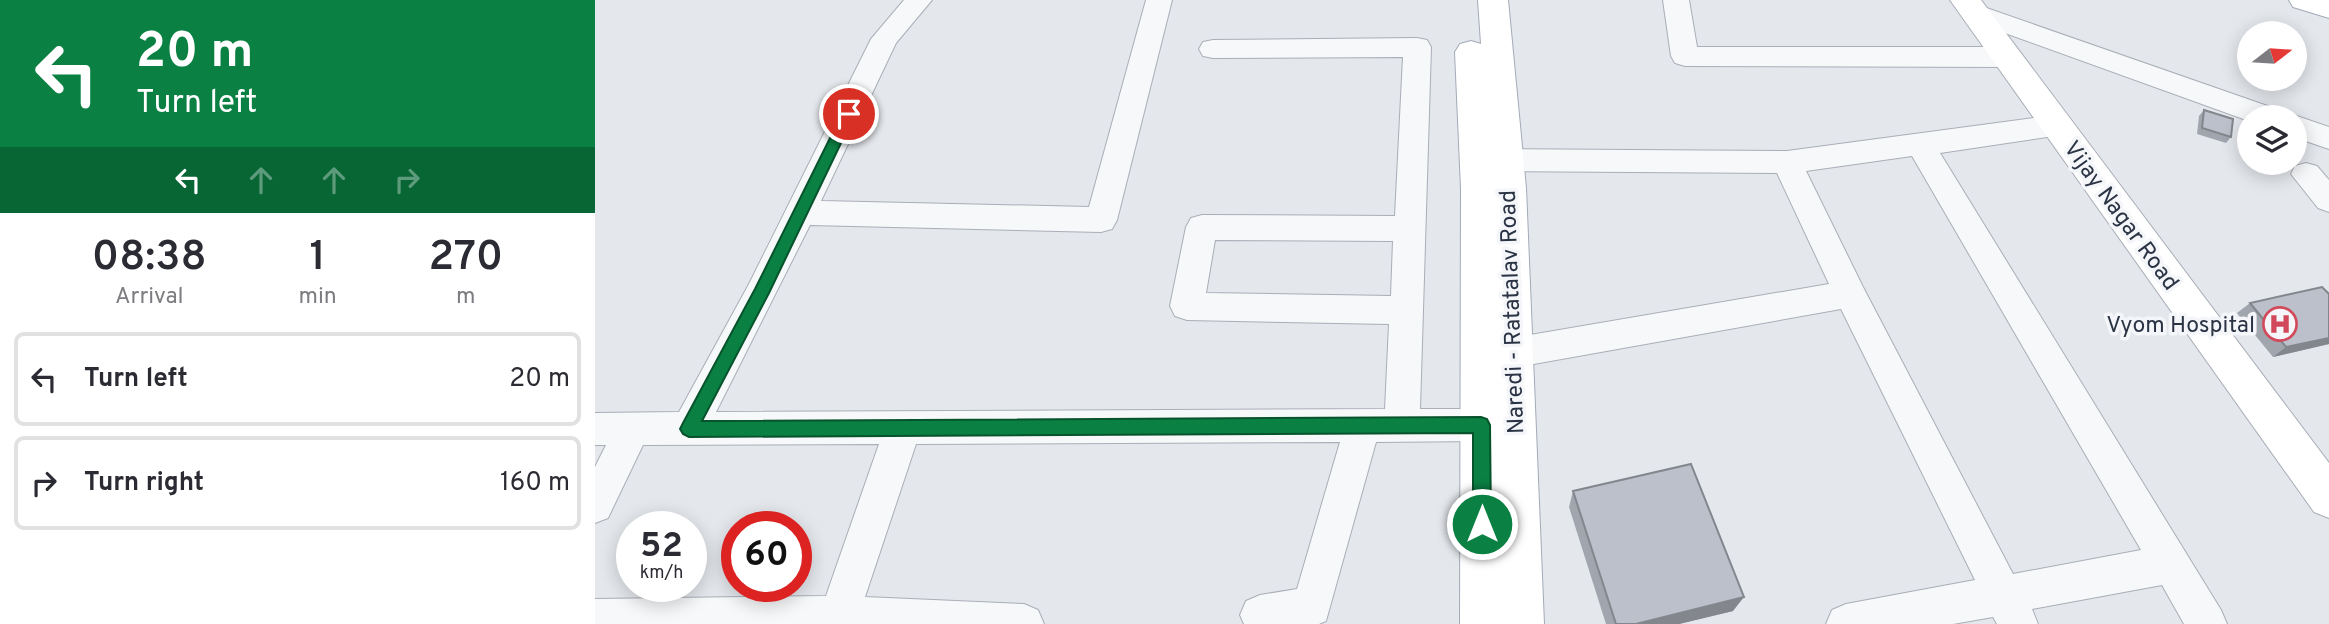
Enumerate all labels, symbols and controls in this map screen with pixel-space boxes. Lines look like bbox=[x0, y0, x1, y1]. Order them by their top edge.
north arrow bbox=[2237, 21, 2307, 91]
map controls bbox=[2237, 21, 2307, 175]
text: 20 m bbox=[136, 23, 253, 85]
icon: left bbox=[21, 28, 112, 119]
text: Turn left bbox=[136, 84, 257, 124]
pin bbox=[819, 84, 879, 144]
icon: arrive bbox=[830, 95, 868, 133]
button: layers bbox=[2237, 105, 2307, 175]
street label: Vijay Nagar Road bbox=[2056, 136, 2184, 297]
icon: left bbox=[169, 161, 207, 199]
icon: ahead bbox=[242, 161, 280, 199]
icon: ahead bbox=[315, 161, 353, 199]
icon: right bbox=[388, 161, 426, 199]
street label: Naredi - Ratatalav Road bbox=[1495, 189, 1532, 434]
text: 08:38 bbox=[92, 232, 207, 285]
text: 1 bbox=[309, 232, 326, 285]
text: 270 bbox=[429, 232, 503, 285]
text: Arrival bbox=[115, 283, 184, 312]
text: min bbox=[298, 283, 337, 312]
text: m bbox=[456, 283, 476, 312]
hospital icon: Vyom Hospital bbox=[2261, 305, 2299, 343]
place label: Vyom Hospital bbox=[2106, 312, 2255, 341]
icon: left bbox=[25, 360, 63, 398]
text: Turn left bbox=[84, 363, 188, 396]
text: 20 m bbox=[509, 363, 570, 396]
icon: right bbox=[25, 464, 63, 502]
text: Turn right bbox=[84, 467, 204, 500]
text: 160 m bbox=[500, 467, 570, 500]
position arrow bbox=[1445, 487, 1519, 561]
speed limit sign: 60 bbox=[721, 511, 812, 602]
text: 52 bbox=[640, 525, 683, 569]
text: km/h bbox=[640, 562, 683, 585]

